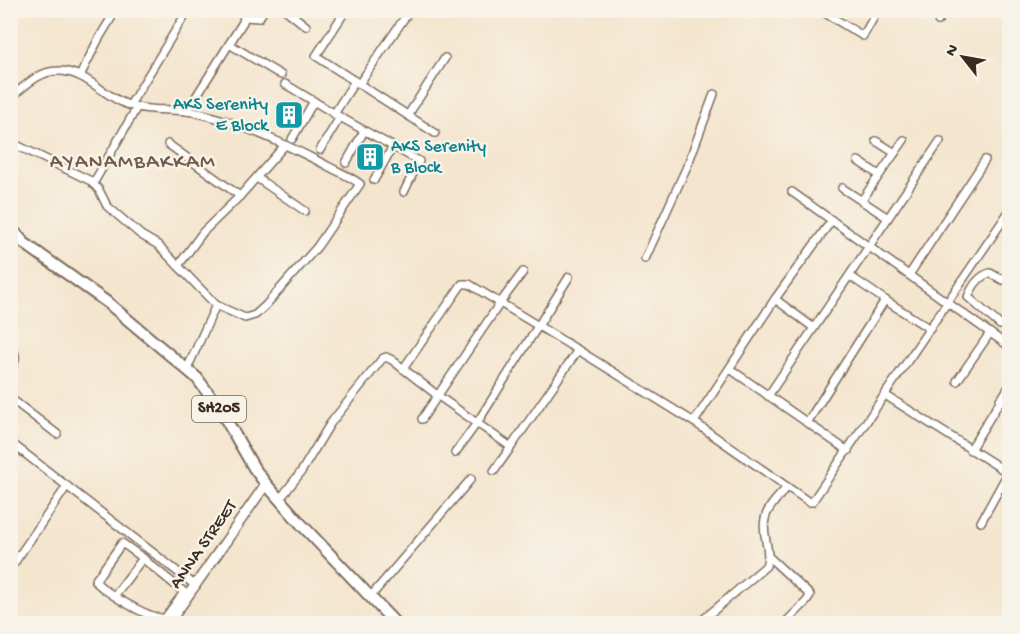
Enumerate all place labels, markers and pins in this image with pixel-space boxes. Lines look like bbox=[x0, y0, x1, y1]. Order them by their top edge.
place label: AKS Serenity E Block bbox=[173, 95, 270, 137]
building icon: AKS Serenity E Block bbox=[273, 99, 305, 131]
place label: AKS Serenity B Block bbox=[390, 137, 486, 179]
building icon: AKS Serenity B Block bbox=[354, 141, 386, 173]

